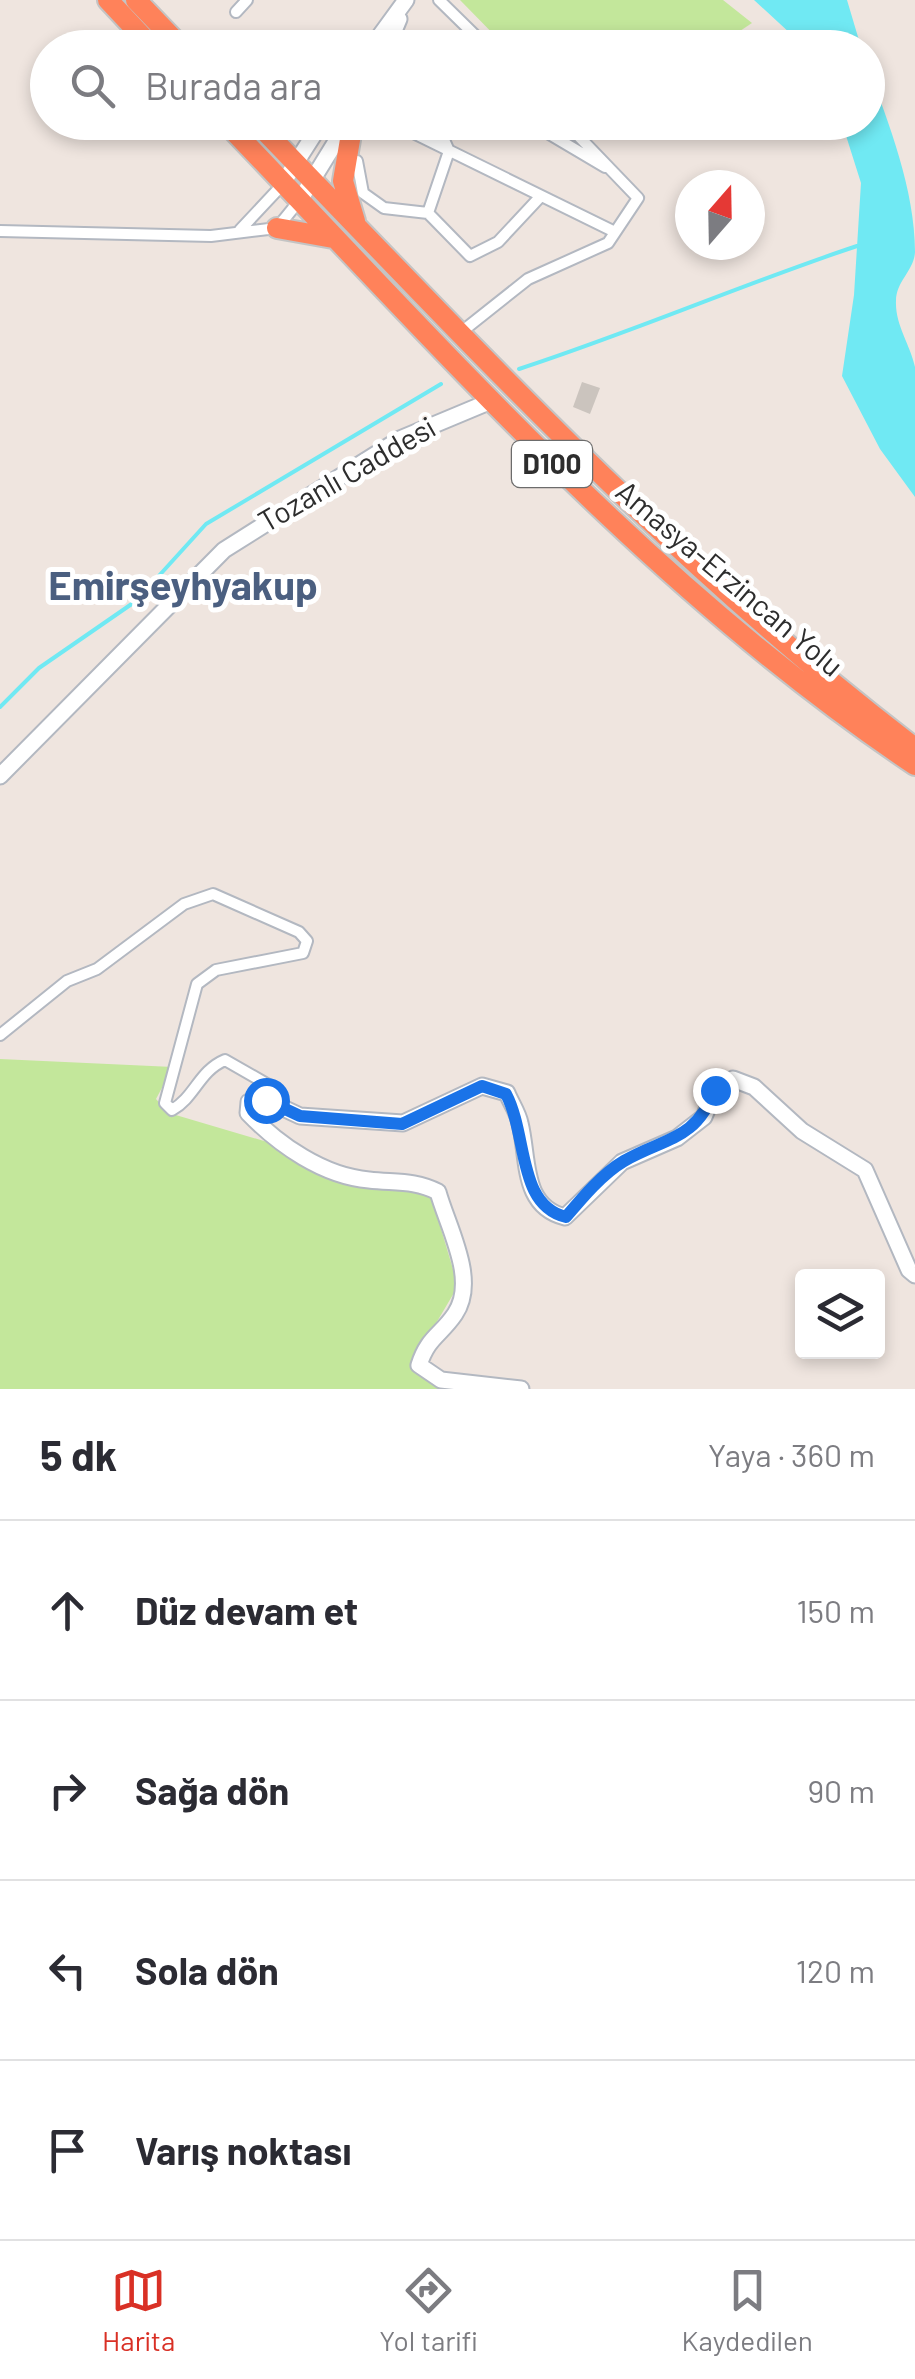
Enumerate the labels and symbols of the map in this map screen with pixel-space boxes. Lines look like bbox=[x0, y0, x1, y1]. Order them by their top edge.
north arrow bbox=[675, 170, 765, 260]
street label: Tozanlı Caddesi bbox=[251, 408, 441, 538]
road number: D100 bbox=[512, 441, 592, 487]
street label: Amasya-Erzincan Yolu bbox=[610, 472, 851, 683]
district label: Emirşeyhyakup bbox=[48, 560, 318, 608]
route end bbox=[693, 1068, 739, 1114]
route start bbox=[244, 1078, 290, 1124]

